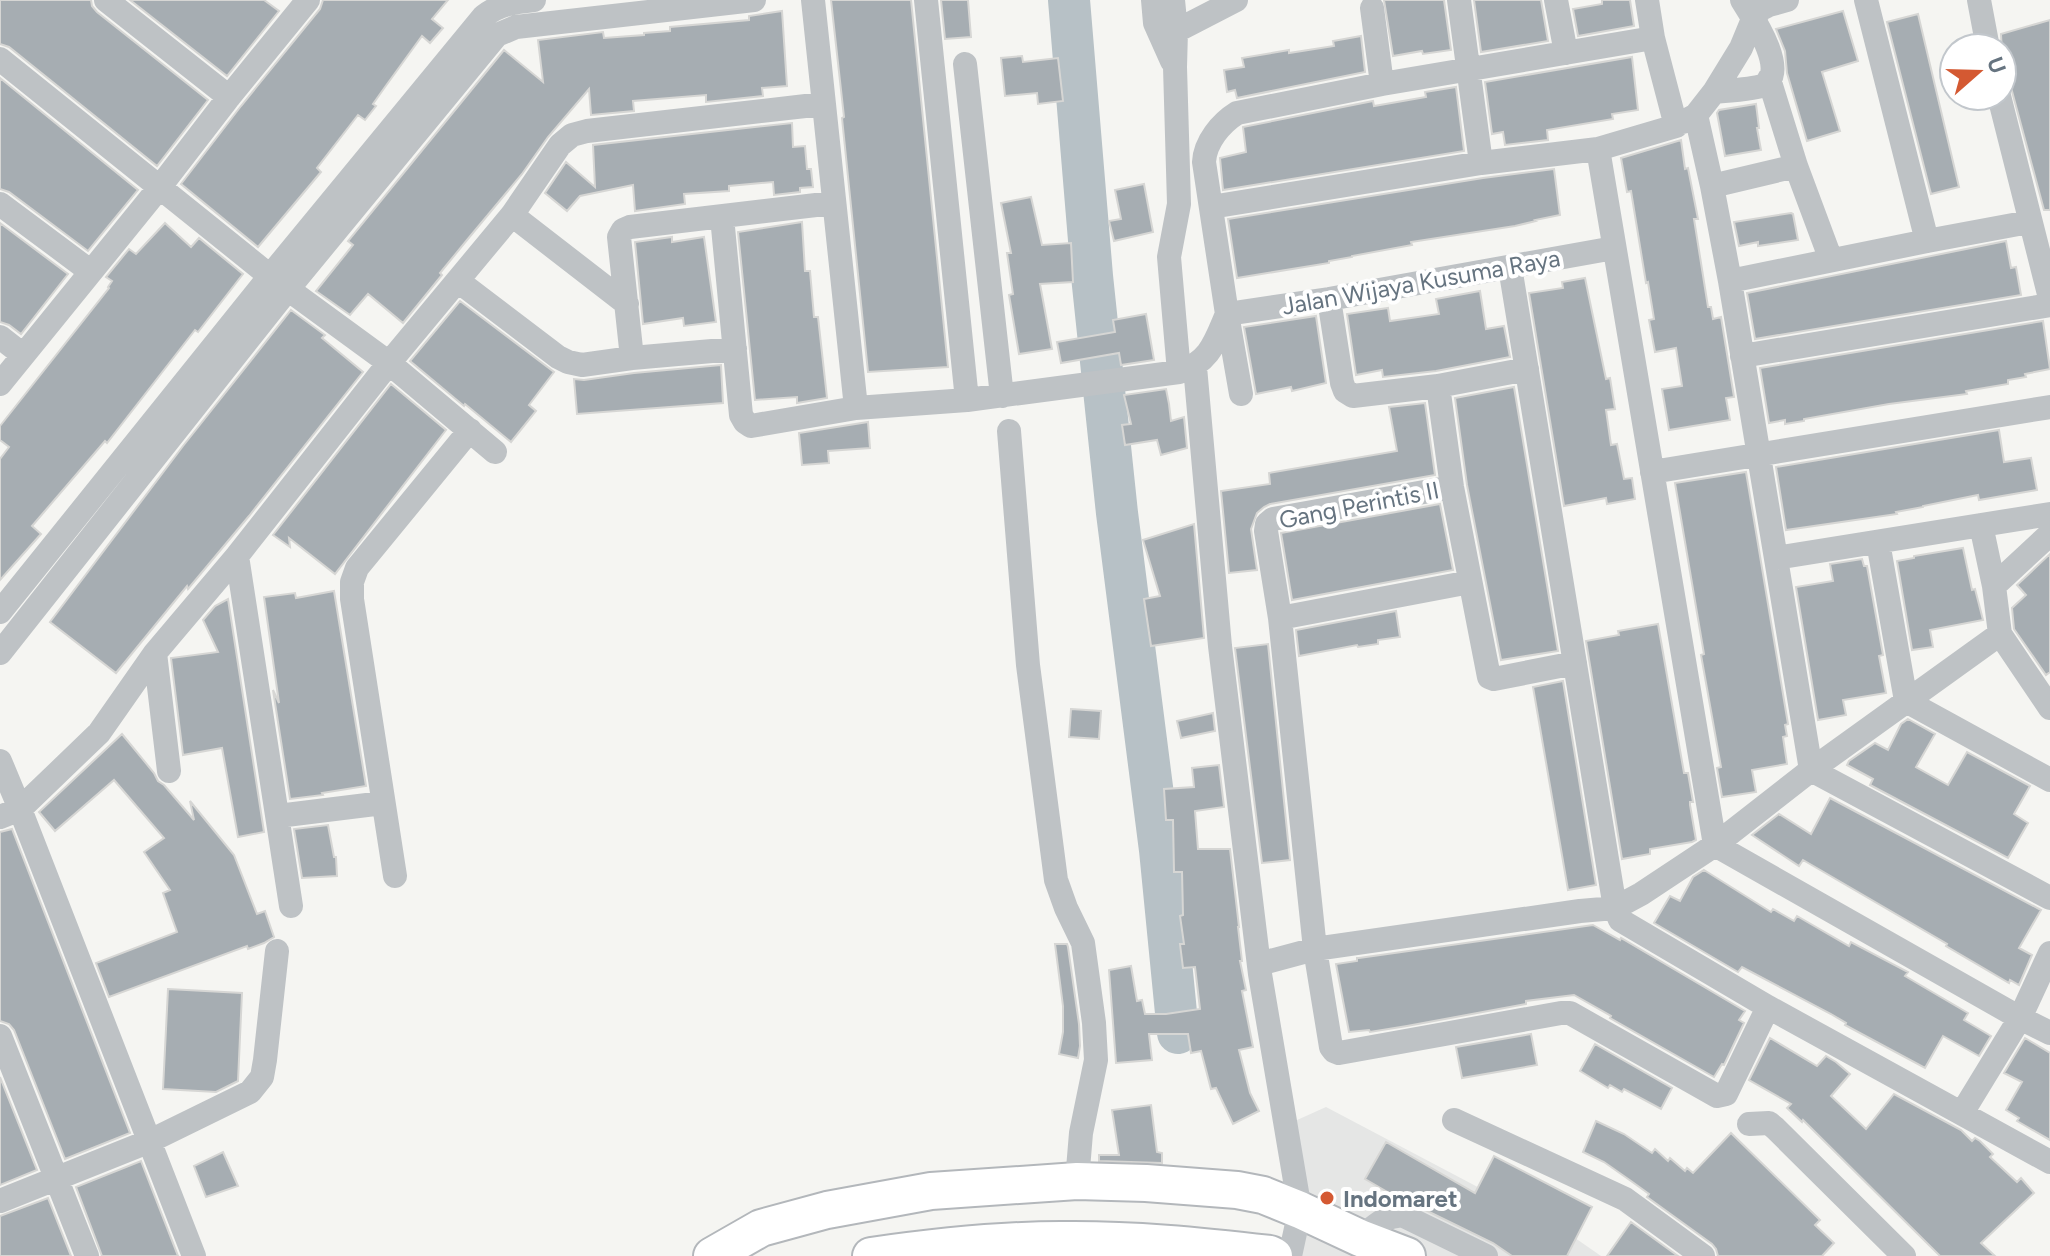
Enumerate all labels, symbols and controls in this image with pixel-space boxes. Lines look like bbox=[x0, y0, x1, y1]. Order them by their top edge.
north arrow bbox=[1938, 32, 2018, 112]
text: U bbox=[1981, 53, 2012, 77]
street label: Jalan Wijaya Kusuma Raya bbox=[1280, 243, 1562, 321]
street label: Gang Perintis II bbox=[1276, 475, 1442, 535]
place label: Indomaret bbox=[1343, 1184, 1458, 1213]
marker: Indomaret bbox=[1318, 1189, 1336, 1207]

